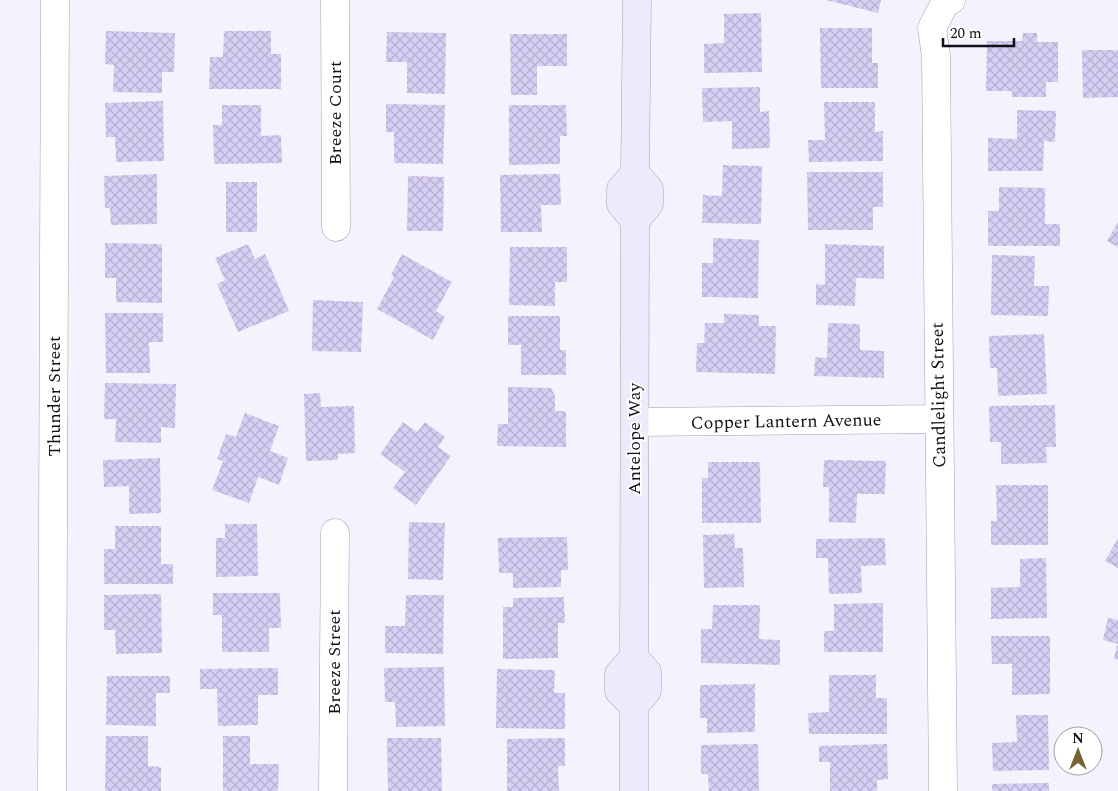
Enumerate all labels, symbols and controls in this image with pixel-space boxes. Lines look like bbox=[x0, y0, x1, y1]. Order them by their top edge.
scale bar bbox=[943, 15, 1014, 47]
text: 20 m bbox=[950, 22, 982, 45]
street label: Breeze Court bbox=[322, 61, 349, 165]
street label: Candlelight Street bbox=[924, 322, 953, 468]
street label: Thunder Street bbox=[41, 336, 68, 456]
street label: Antelope Way bbox=[621, 382, 648, 495]
street label: Copper Lantern Avenue bbox=[690, 406, 882, 437]
street label: Breeze Street bbox=[321, 609, 348, 715]
north arrow bbox=[1053, 726, 1103, 776]
text: N bbox=[1072, 728, 1084, 749]

